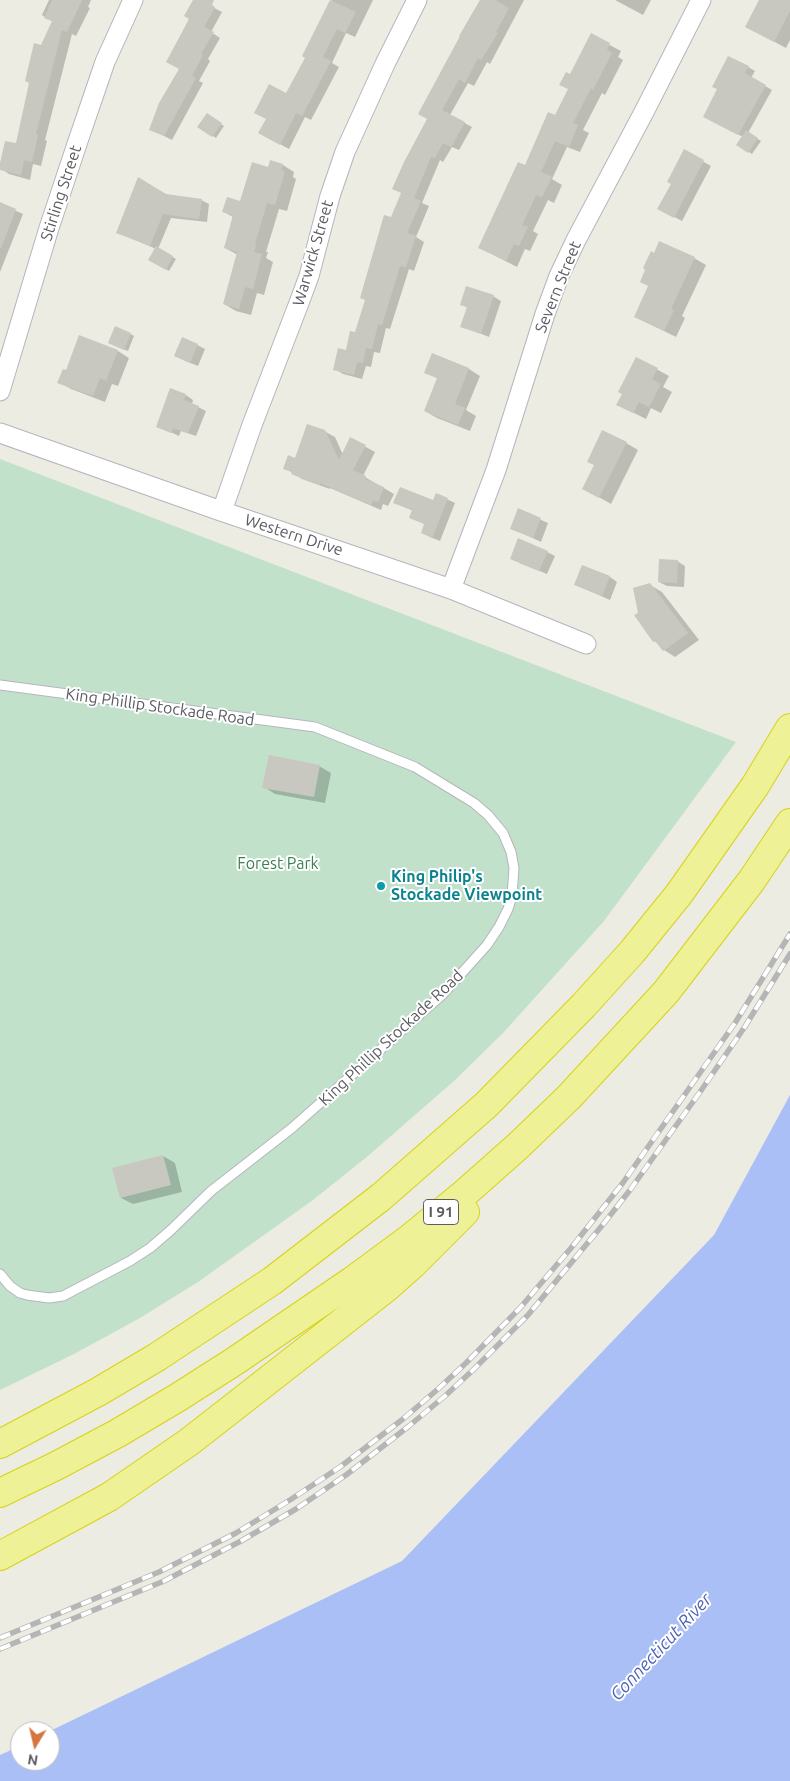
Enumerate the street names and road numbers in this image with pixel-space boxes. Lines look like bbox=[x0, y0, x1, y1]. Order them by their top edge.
street label: Stirling Street bbox=[37, 143, 85, 243]
street label: Warwick Street bbox=[289, 198, 337, 308]
street label: Severn Street bbox=[531, 238, 585, 336]
street label: Western Drive bbox=[242, 510, 346, 560]
street label: King Phillip Stockade Road bbox=[64, 684, 256, 730]
street label: King Phillip Stockade Road bbox=[315, 966, 467, 1110]
road number: I 91 bbox=[424, 1200, 458, 1224]

